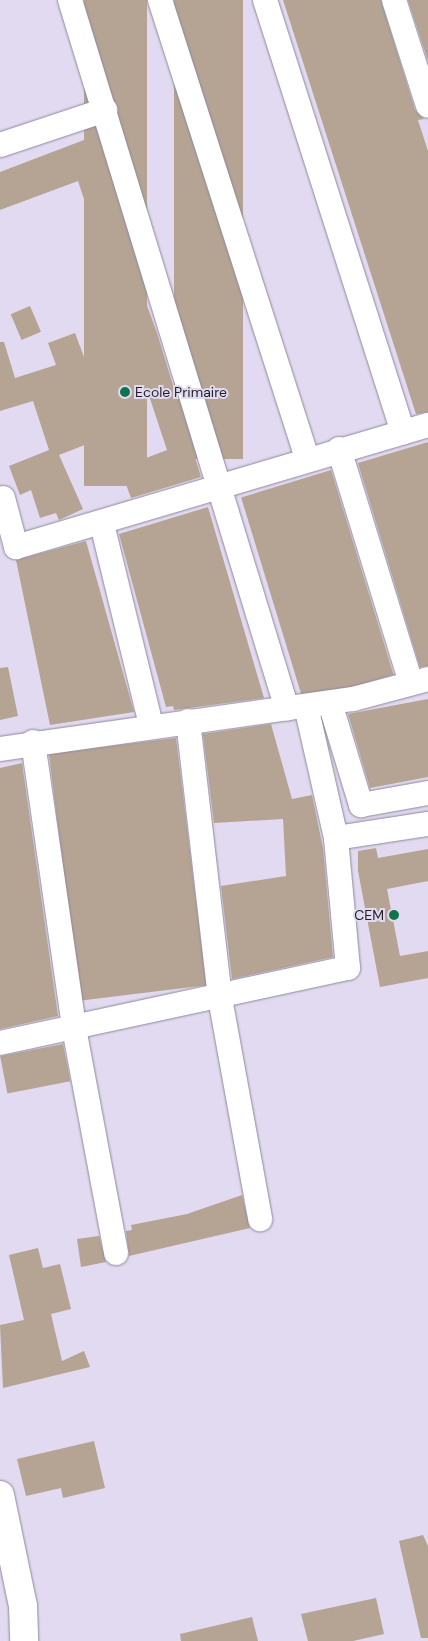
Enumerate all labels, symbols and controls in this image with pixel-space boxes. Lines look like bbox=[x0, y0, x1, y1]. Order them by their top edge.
place label: Ecole Primaire bbox=[135, 384, 227, 400]
marker: Ecole Primaire bbox=[119, 386, 131, 398]
place label: CEM bbox=[354, 907, 384, 923]
marker: CEM bbox=[388, 909, 400, 921]

